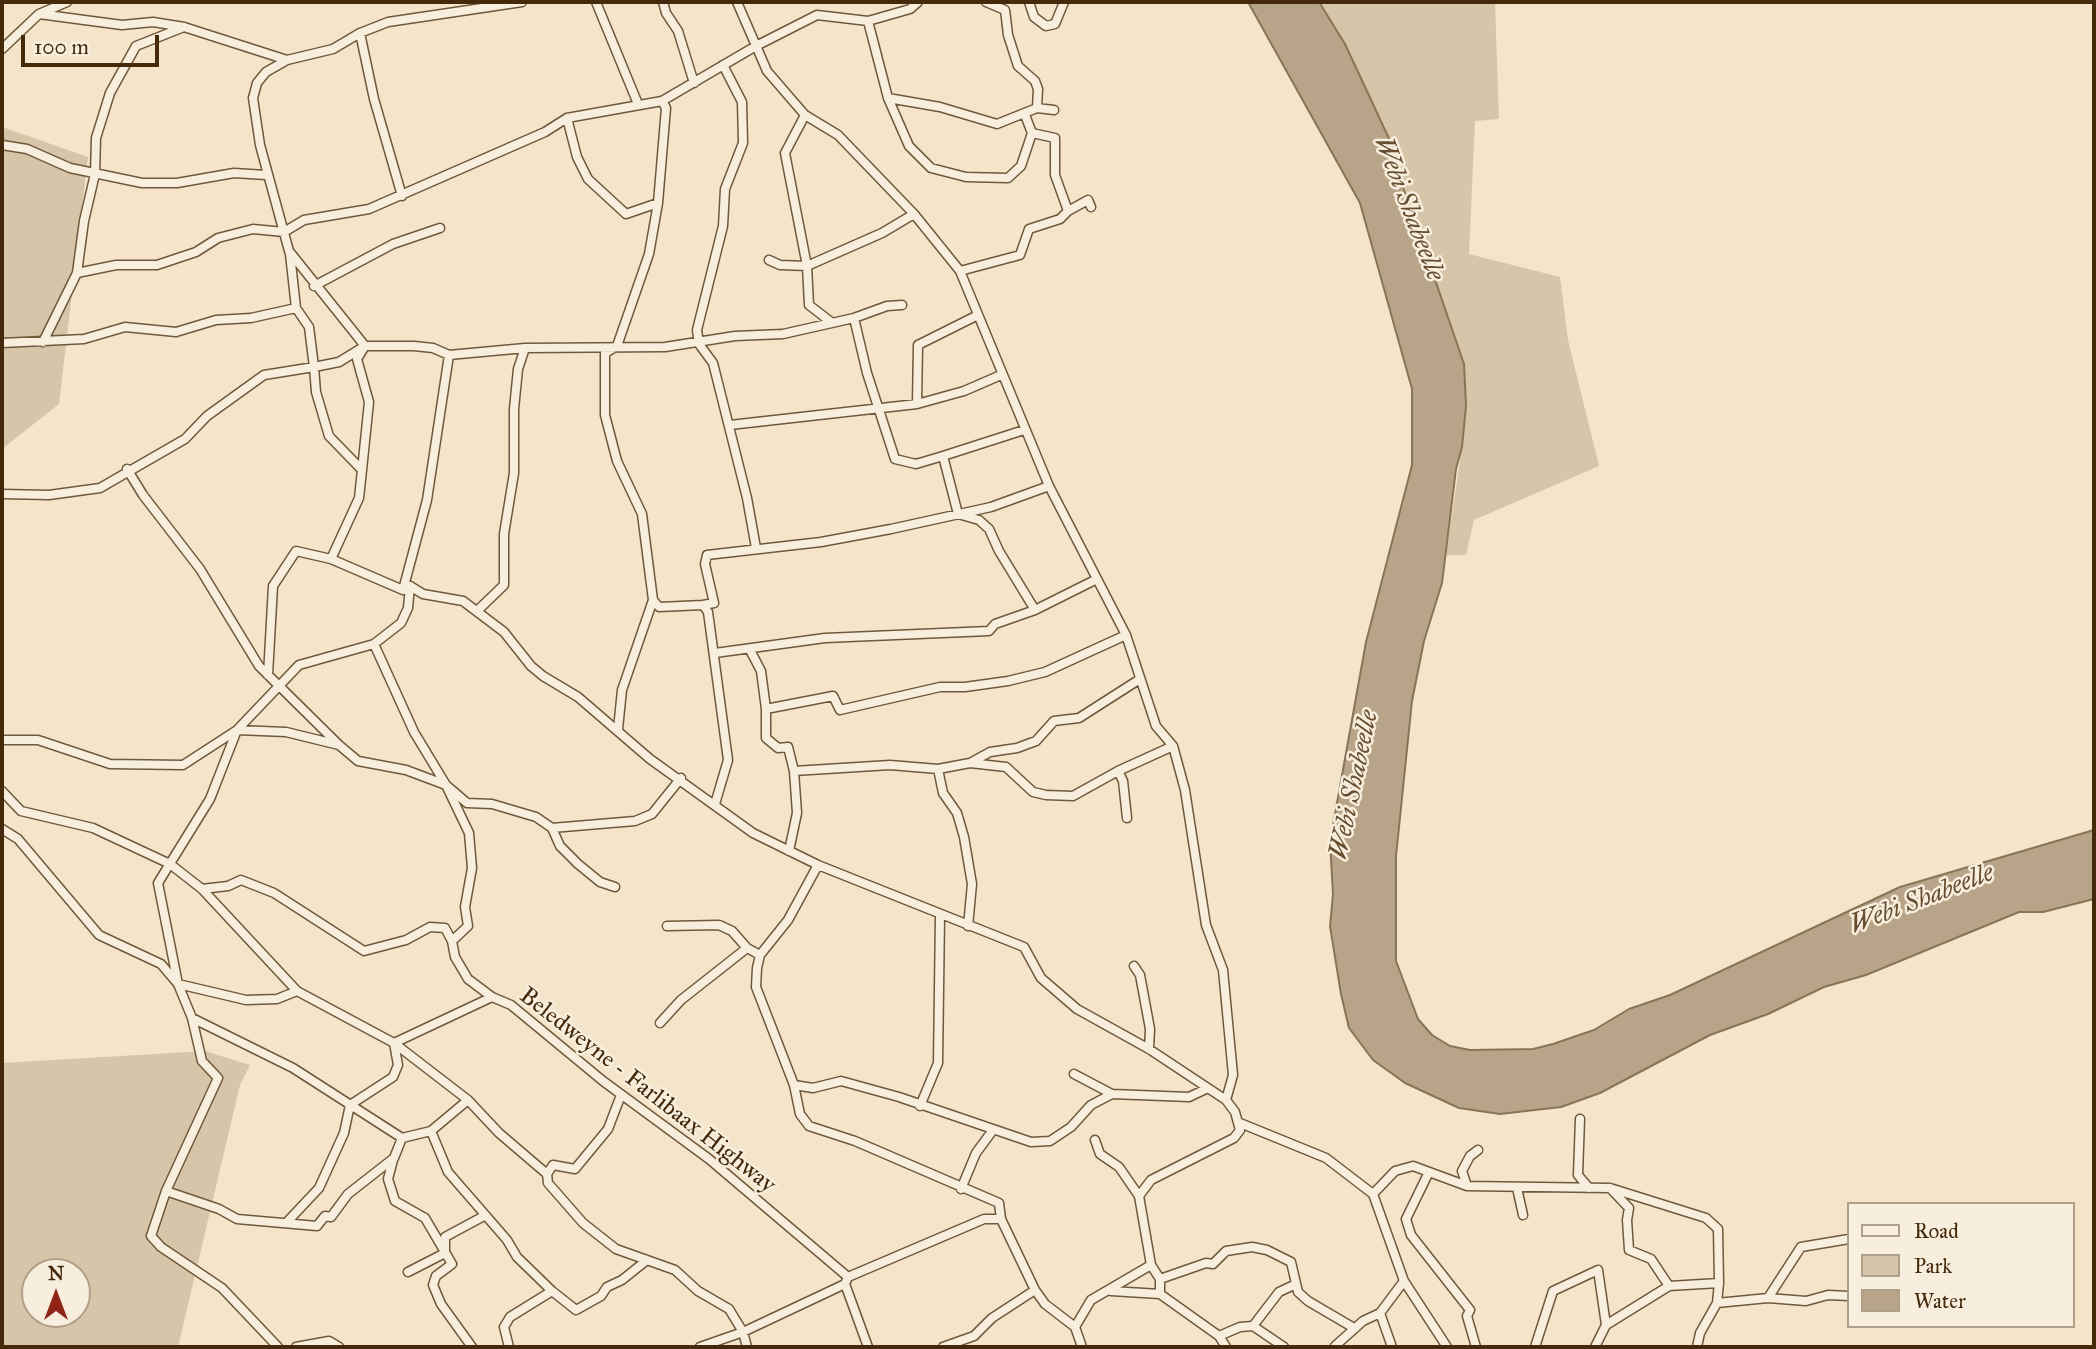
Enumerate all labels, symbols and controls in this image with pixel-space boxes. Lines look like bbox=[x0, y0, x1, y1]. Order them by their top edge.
scale bar bbox=[24, 21, 163, 65]
text: 100 m bbox=[34, 34, 89, 60]
water label: Webi Shabeelle bbox=[1366, 133, 1450, 285]
water label: Webi Shabeelle bbox=[1324, 708, 1386, 862]
water label: Webi Shabeelle bbox=[1846, 858, 1998, 942]
street label: Beledweyne - Farlibaax Highway bbox=[513, 982, 781, 1200]
legend bbox=[1848, 1202, 2075, 1328]
text: Road bbox=[1914, 1218, 1959, 1244]
text: Park bbox=[1914, 1253, 1952, 1279]
north arrow bbox=[21, 1258, 91, 1328]
text: N bbox=[48, 1262, 64, 1285]
text: Water bbox=[1914, 1288, 1966, 1314]

